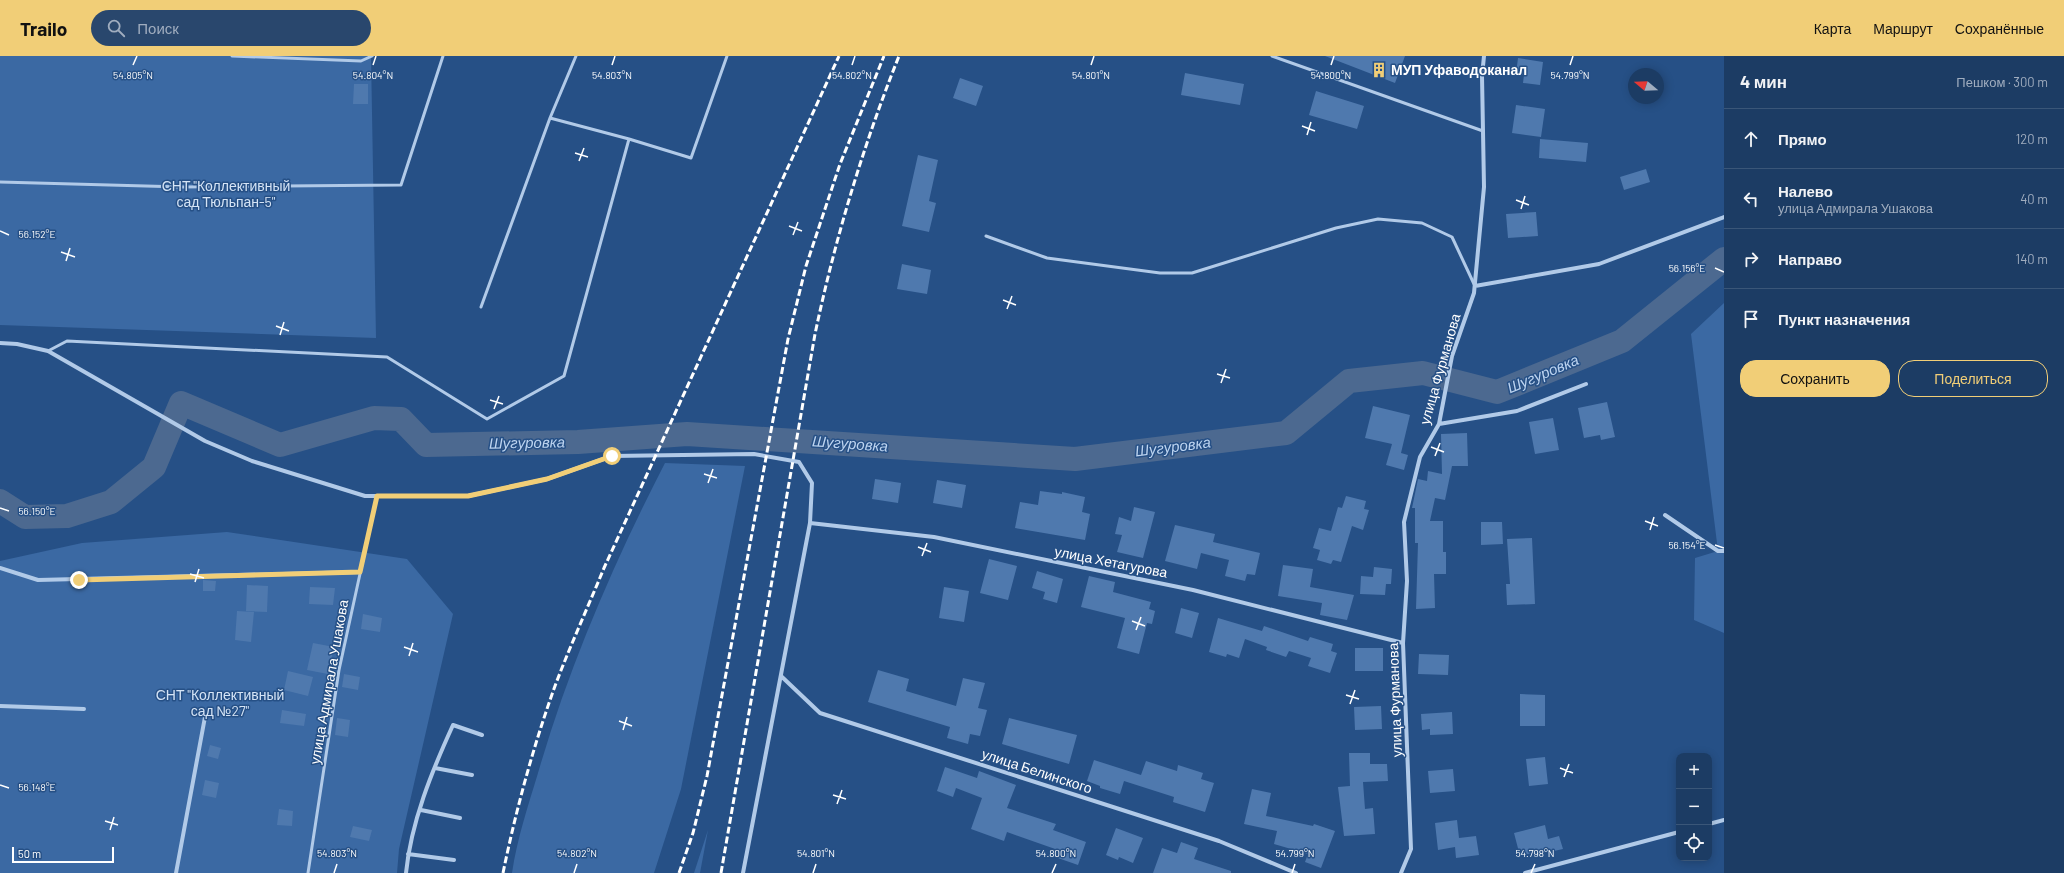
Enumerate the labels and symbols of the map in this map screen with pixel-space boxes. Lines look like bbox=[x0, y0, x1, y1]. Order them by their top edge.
building icon: МУП Уфаводоканал bbox=[1370, 61, 1388, 79]
place label: МУП Уфаводоканал bbox=[1391, 61, 1527, 78]
north arrow bbox=[1628, 68, 1664, 104]
text: 54.805°N bbox=[113, 69, 153, 81]
text: 54.804°N bbox=[353, 69, 393, 81]
text: 54.803°N bbox=[592, 69, 632, 81]
text: 54.802°N bbox=[832, 69, 872, 81]
text: 54.801°N bbox=[1072, 69, 1110, 81]
text: 54.800°N bbox=[1311, 69, 1351, 81]
text: 54.799°N bbox=[1550, 69, 1590, 81]
park label: СНТ "Коллективный сад Тюльпан-5" bbox=[162, 177, 290, 210]
text: 56.152°E bbox=[19, 228, 55, 240]
text: 56.156°E bbox=[1669, 262, 1705, 274]
street label: улица Фурманова bbox=[1416, 311, 1464, 426]
water label: Шугуровка bbox=[1504, 350, 1581, 396]
water label: Шугуровка bbox=[811, 431, 889, 455]
water label: Шугуровка bbox=[489, 432, 565, 452]
water label: Шугуровка bbox=[1134, 432, 1212, 460]
route start bbox=[603, 447, 621, 465]
text: 56.150°E bbox=[18, 505, 56, 517]
text: 56.154°E bbox=[1668, 539, 1706, 551]
street label: улица Хетагурова bbox=[1053, 542, 1169, 581]
route end bbox=[70, 571, 88, 589]
street label: улица Адмирала Ушакова bbox=[306, 598, 351, 766]
street label: улица Фурманова bbox=[1384, 642, 1405, 758]
park label: СНТ "Коллективный сад №27" bbox=[156, 686, 284, 719]
street label: улица Белинского bbox=[980, 745, 1095, 796]
text: 56.148°E bbox=[18, 781, 56, 793]
scale bar bbox=[12, 845, 114, 864]
text: 54.803°N bbox=[317, 847, 357, 859]
text: 54.802°N bbox=[557, 847, 597, 859]
text: 54.801°N bbox=[797, 847, 835, 859]
text: 54.800°N bbox=[1036, 847, 1076, 859]
text: 54.799°N bbox=[1275, 847, 1315, 859]
text: 54.798°N bbox=[1515, 847, 1555, 859]

